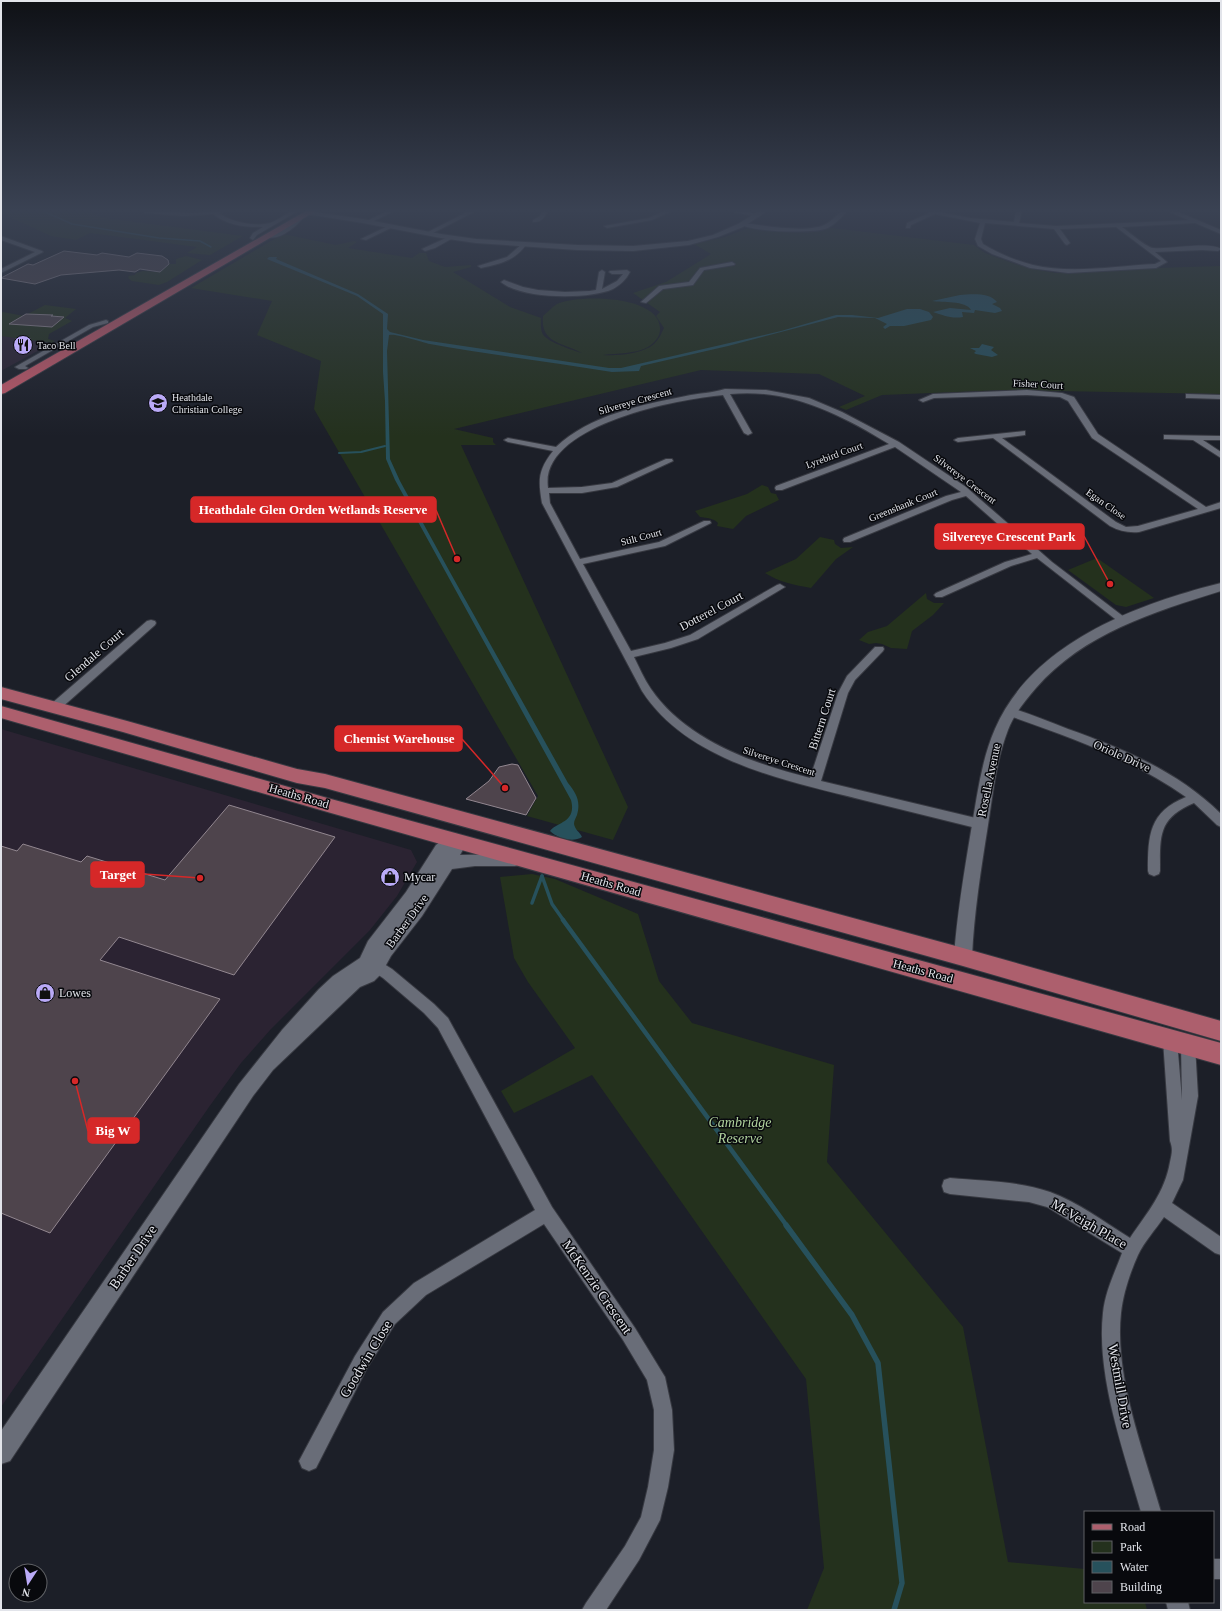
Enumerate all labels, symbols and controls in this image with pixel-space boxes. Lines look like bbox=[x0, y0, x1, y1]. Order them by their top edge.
restaurant icon: Taco Bell bbox=[12, 334, 34, 356]
place label: Taco Bell bbox=[37, 340, 76, 351]
street label: Fisher Court bbox=[1013, 377, 1064, 391]
street label: Silvereye Crescent bbox=[597, 385, 673, 417]
school or university icon: Heathdale Christian College bbox=[147, 392, 169, 414]
place label: Heathdale Christian College bbox=[172, 392, 243, 415]
street label: Lyrebird Court bbox=[804, 440, 864, 470]
street label: Silvereye Crescent bbox=[932, 452, 999, 506]
street label: Greenshank Court bbox=[867, 486, 939, 524]
street label: Egan Close bbox=[1084, 486, 1128, 522]
callout: Heathdale Glen Orden Wetlands Reserve bbox=[191, 497, 436, 522]
text: Heathdale Glen Orden Wetlands Reserve bbox=[199, 502, 428, 517]
callout: Silvereye Crescent Park bbox=[935, 524, 1084, 549]
street label: Stilt Court bbox=[619, 526, 663, 548]
text: Silvereye Crescent Park bbox=[942, 529, 1076, 544]
street label: Dotterel Court bbox=[677, 588, 746, 634]
street label: Glendale Court bbox=[62, 625, 127, 684]
street label: Bittern Court bbox=[806, 686, 839, 751]
callout: Chemist Warehouse bbox=[335, 726, 462, 751]
text: Chemist Warehouse bbox=[343, 731, 455, 746]
street label: Oriole Drive bbox=[1091, 737, 1153, 775]
street label: Rosella Avenue bbox=[974, 742, 1004, 818]
street label: Silvereye Crescent bbox=[742, 744, 817, 778]
street label: Heaths Road bbox=[267, 781, 331, 811]
callout: Target bbox=[91, 862, 144, 887]
shop icon: Mycar bbox=[379, 866, 401, 888]
text: Target bbox=[100, 867, 137, 882]
street label: Heaths Road bbox=[579, 869, 643, 899]
place label: Mycar bbox=[404, 870, 435, 884]
street label: Barber Drive bbox=[383, 891, 431, 951]
street label: Heaths Road bbox=[891, 956, 955, 986]
shop icon: Lowes bbox=[34, 982, 56, 1004]
place label: Lowes bbox=[59, 986, 91, 1000]
park label: Cambridge Reserve bbox=[709, 1115, 772, 1146]
callout: Big W bbox=[88, 1118, 139, 1143]
text: Big W bbox=[96, 1123, 130, 1138]
street label: McVeigh Place bbox=[1048, 1196, 1130, 1252]
street label: Barber Drive bbox=[106, 1222, 160, 1292]
street label: McKenzie Crescent bbox=[559, 1237, 635, 1337]
street label: Goodwin Close bbox=[337, 1318, 395, 1400]
street label: Westmill Drive bbox=[1105, 1343, 1135, 1429]
legend bbox=[1084, 1511, 1214, 1603]
text: Road bbox=[1120, 1520, 1145, 1534]
text: Park bbox=[1120, 1540, 1142, 1554]
text: Water bbox=[1120, 1560, 1148, 1574]
north arrow bbox=[8, 1563, 48, 1603]
text: Building bbox=[1120, 1580, 1162, 1594]
text: N bbox=[21, 1586, 31, 1599]

